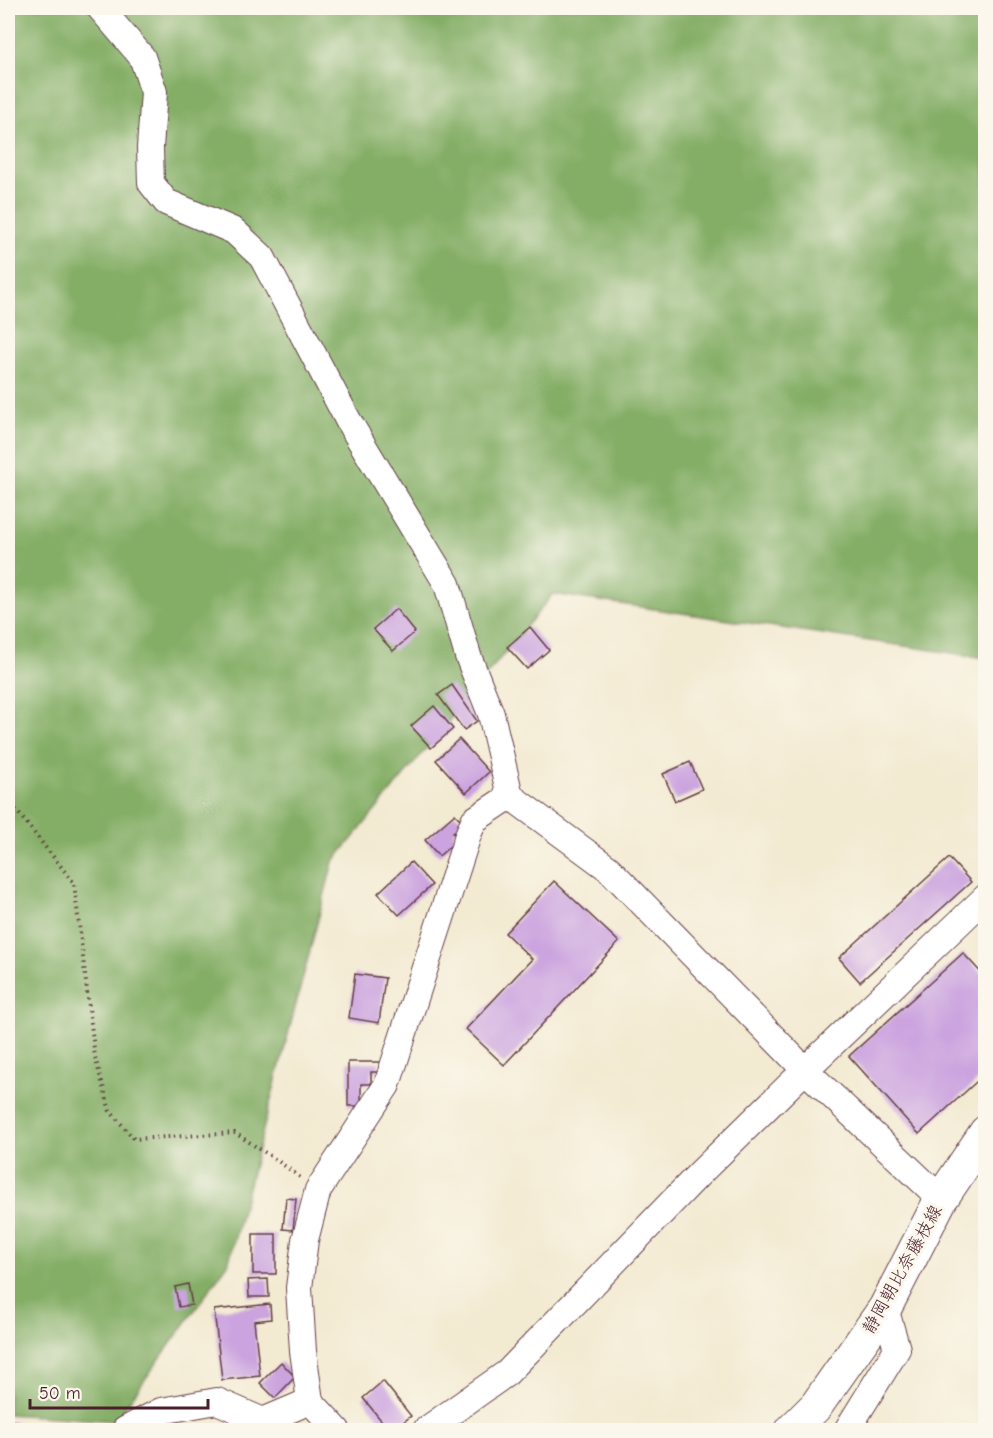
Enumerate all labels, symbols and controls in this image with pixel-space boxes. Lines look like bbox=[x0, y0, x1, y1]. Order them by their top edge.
street label: 静岡朝比奈藤枝線 bbox=[858, 1201, 947, 1337]
scale bar bbox=[30, 1372, 208, 1410]
text: 50 m bbox=[39, 1383, 81, 1404]

